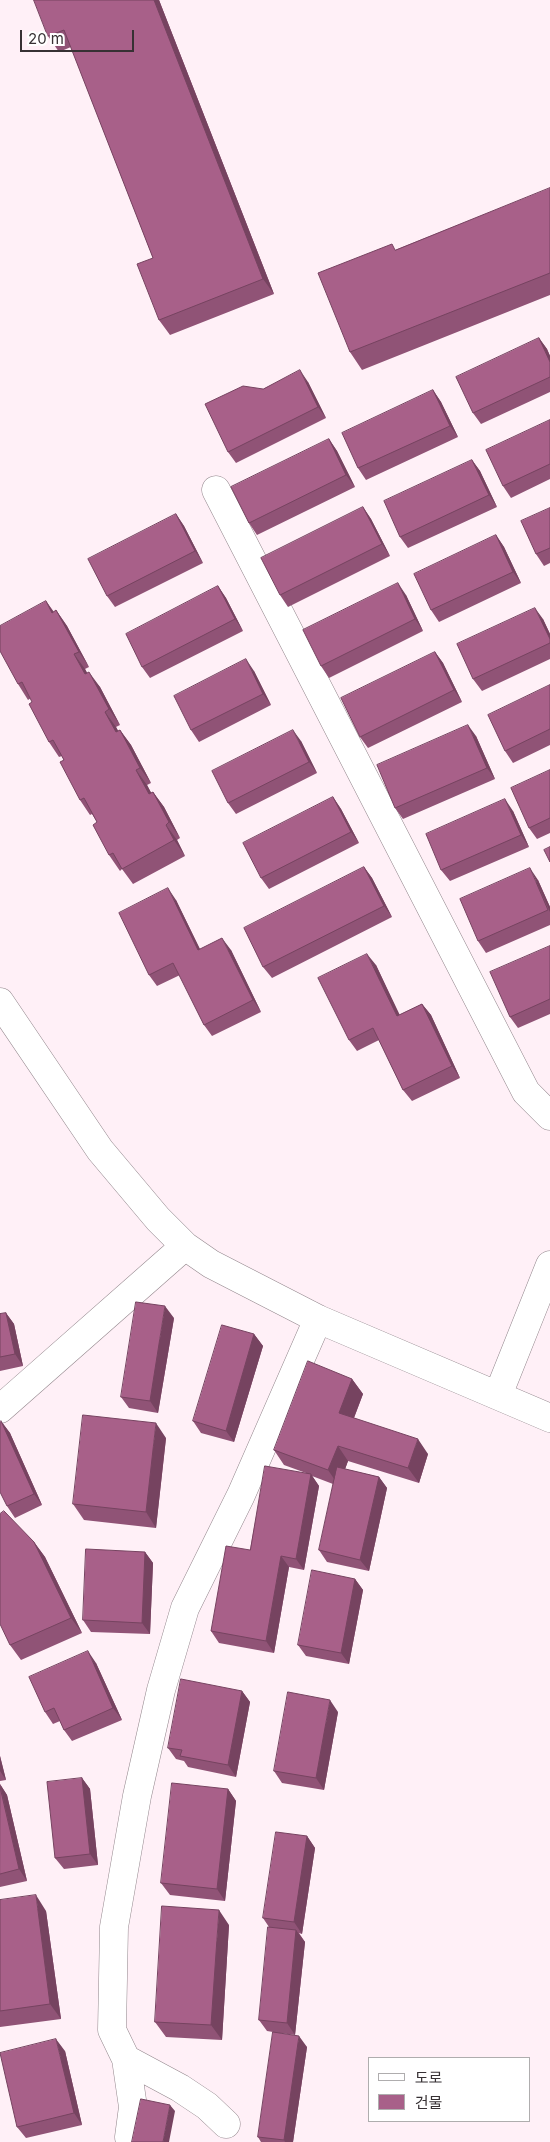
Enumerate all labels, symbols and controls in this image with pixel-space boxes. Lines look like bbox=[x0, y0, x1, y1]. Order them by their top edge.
scale bar bbox=[22, 20, 136, 52]
text: 20 m bbox=[28, 29, 64, 48]
legend bbox=[368, 2057, 530, 2122]
text: 도로 bbox=[415, 2068, 443, 2087]
text: 건물 bbox=[415, 2093, 443, 2112]

